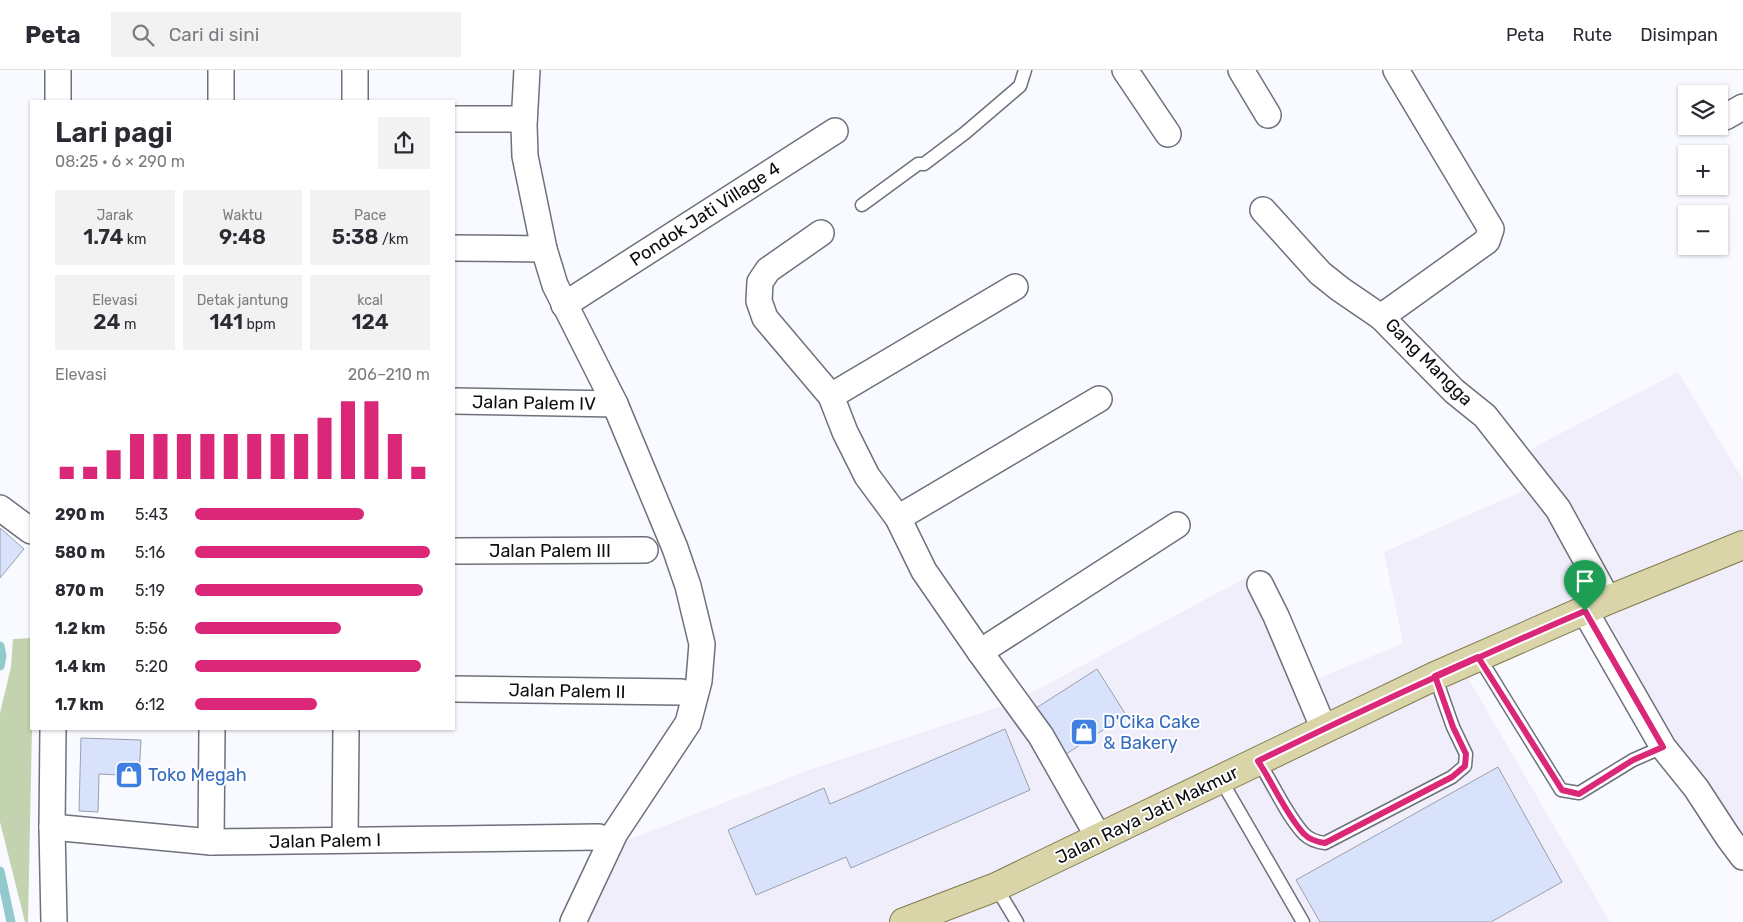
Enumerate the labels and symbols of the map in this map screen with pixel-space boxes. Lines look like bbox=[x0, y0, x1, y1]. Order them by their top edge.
street label: Pondok Jati Village 4 bbox=[626, 157, 784, 271]
street label: Gang Mangga bbox=[1381, 314, 1477, 410]
street label: Jalan Palem IV bbox=[472, 391, 596, 415]
street label: Jalan Palem III bbox=[489, 540, 611, 562]
pin bbox=[1564, 560, 1606, 611]
street label: Jalan Palem II bbox=[508, 679, 626, 703]
place label: D'Cika Cake & Bakery bbox=[1103, 711, 1200, 754]
shop icon: D'Cika Cake & Bakery bbox=[1069, 717, 1099, 747]
shop icon: Toko Megah bbox=[114, 760, 144, 790]
street label: Jalan Raya Jati Makmur bbox=[1052, 761, 1242, 869]
place label: Toko Megah bbox=[148, 764, 247, 786]
street label: Jalan Palem I bbox=[269, 829, 381, 853]

